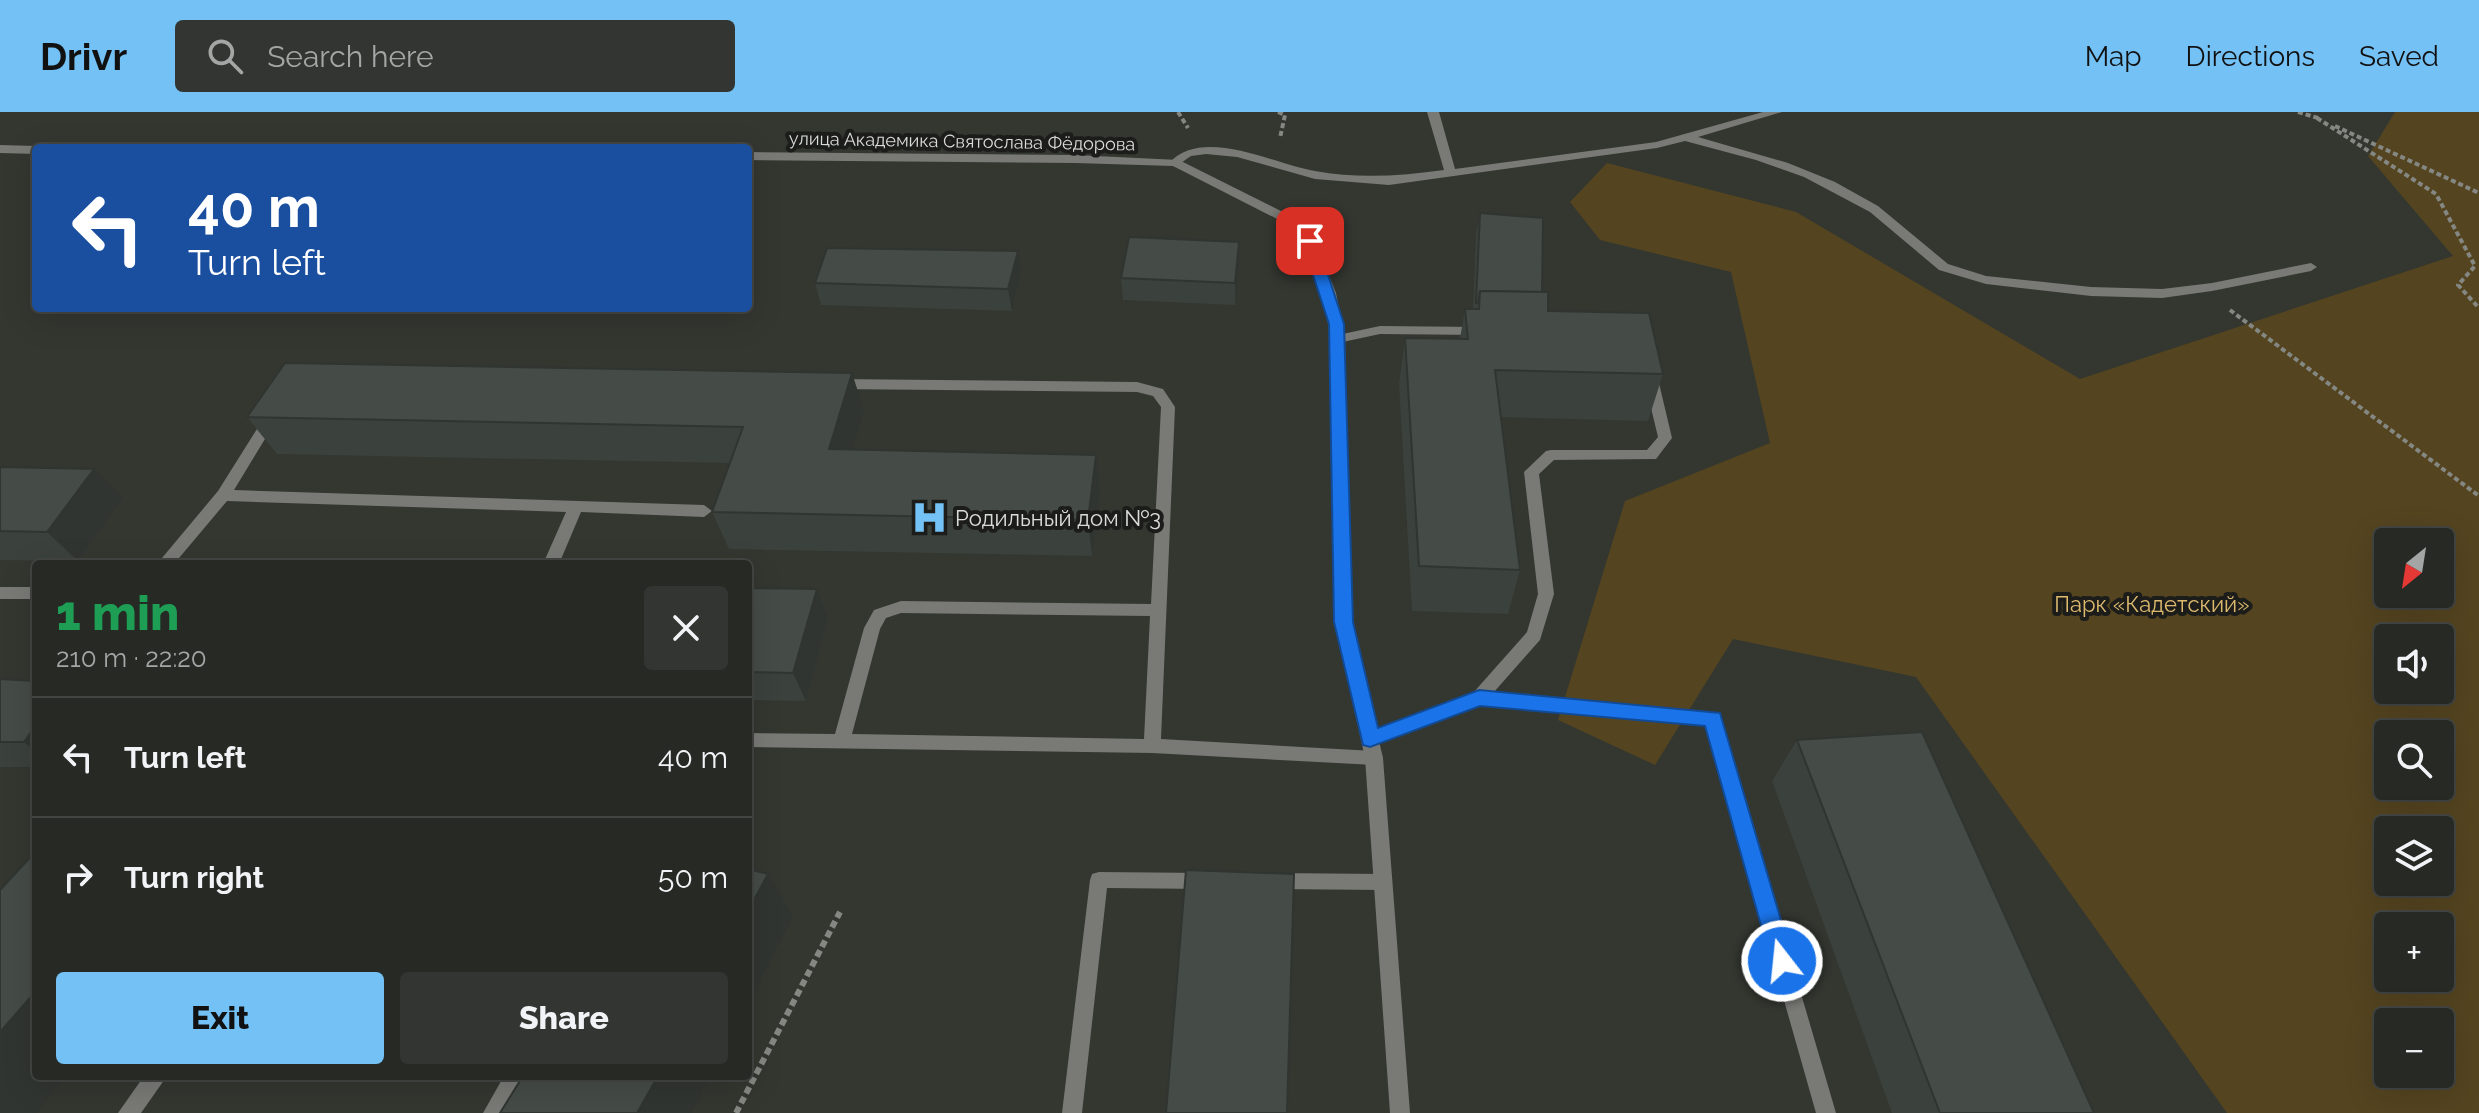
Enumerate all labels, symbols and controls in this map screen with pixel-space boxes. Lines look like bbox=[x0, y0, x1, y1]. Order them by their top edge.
search box bbox=[175, 20, 735, 92]
text: Drivr bbox=[40, 34, 127, 79]
icon: search bbox=[203, 34, 247, 78]
text: Search here bbox=[267, 39, 434, 74]
text: Map bbox=[2085, 40, 2142, 73]
text: Directions bbox=[2186, 40, 2315, 73]
text: Saved bbox=[2359, 40, 2439, 73]
street label: улица Академика Святослава Фёдорова bbox=[789, 127, 1135, 155]
text: 40 m bbox=[188, 174, 320, 240]
icon: left bbox=[56, 176, 160, 280]
pin bbox=[1276, 207, 1344, 275]
icon: arrive bbox=[1288, 219, 1332, 263]
text: Turn left bbox=[188, 241, 326, 283]
hospital icon: Родильный дом №3 bbox=[910, 499, 948, 537]
place label: Родильный дом №3 bbox=[955, 505, 1161, 531]
north arrow bbox=[2374, 528, 2454, 608]
map controls bbox=[2374, 528, 2454, 1088]
text: 1 min bbox=[56, 585, 179, 641]
button: close bbox=[644, 586, 728, 670]
park label: Парк «Кадетский» bbox=[2054, 591, 2250, 617]
button: sound bbox=[2374, 624, 2454, 704]
text: 210 m · 22:20 bbox=[56, 643, 207, 673]
button: search bbox=[2374, 720, 2454, 800]
icon: left bbox=[56, 735, 100, 779]
text: Turn left bbox=[124, 740, 246, 775]
text: 40 m bbox=[658, 740, 728, 775]
button: layers bbox=[2374, 816, 2454, 896]
icon: right bbox=[56, 855, 100, 899]
text: Turn right bbox=[124, 860, 264, 895]
text: 50 m bbox=[658, 860, 728, 895]
button: + bbox=[2374, 912, 2454, 992]
position arrow bbox=[1740, 919, 1824, 1003]
button: Exit bbox=[56, 972, 384, 1064]
button: Share bbox=[400, 972, 728, 1064]
button: − bbox=[2374, 1008, 2454, 1088]

